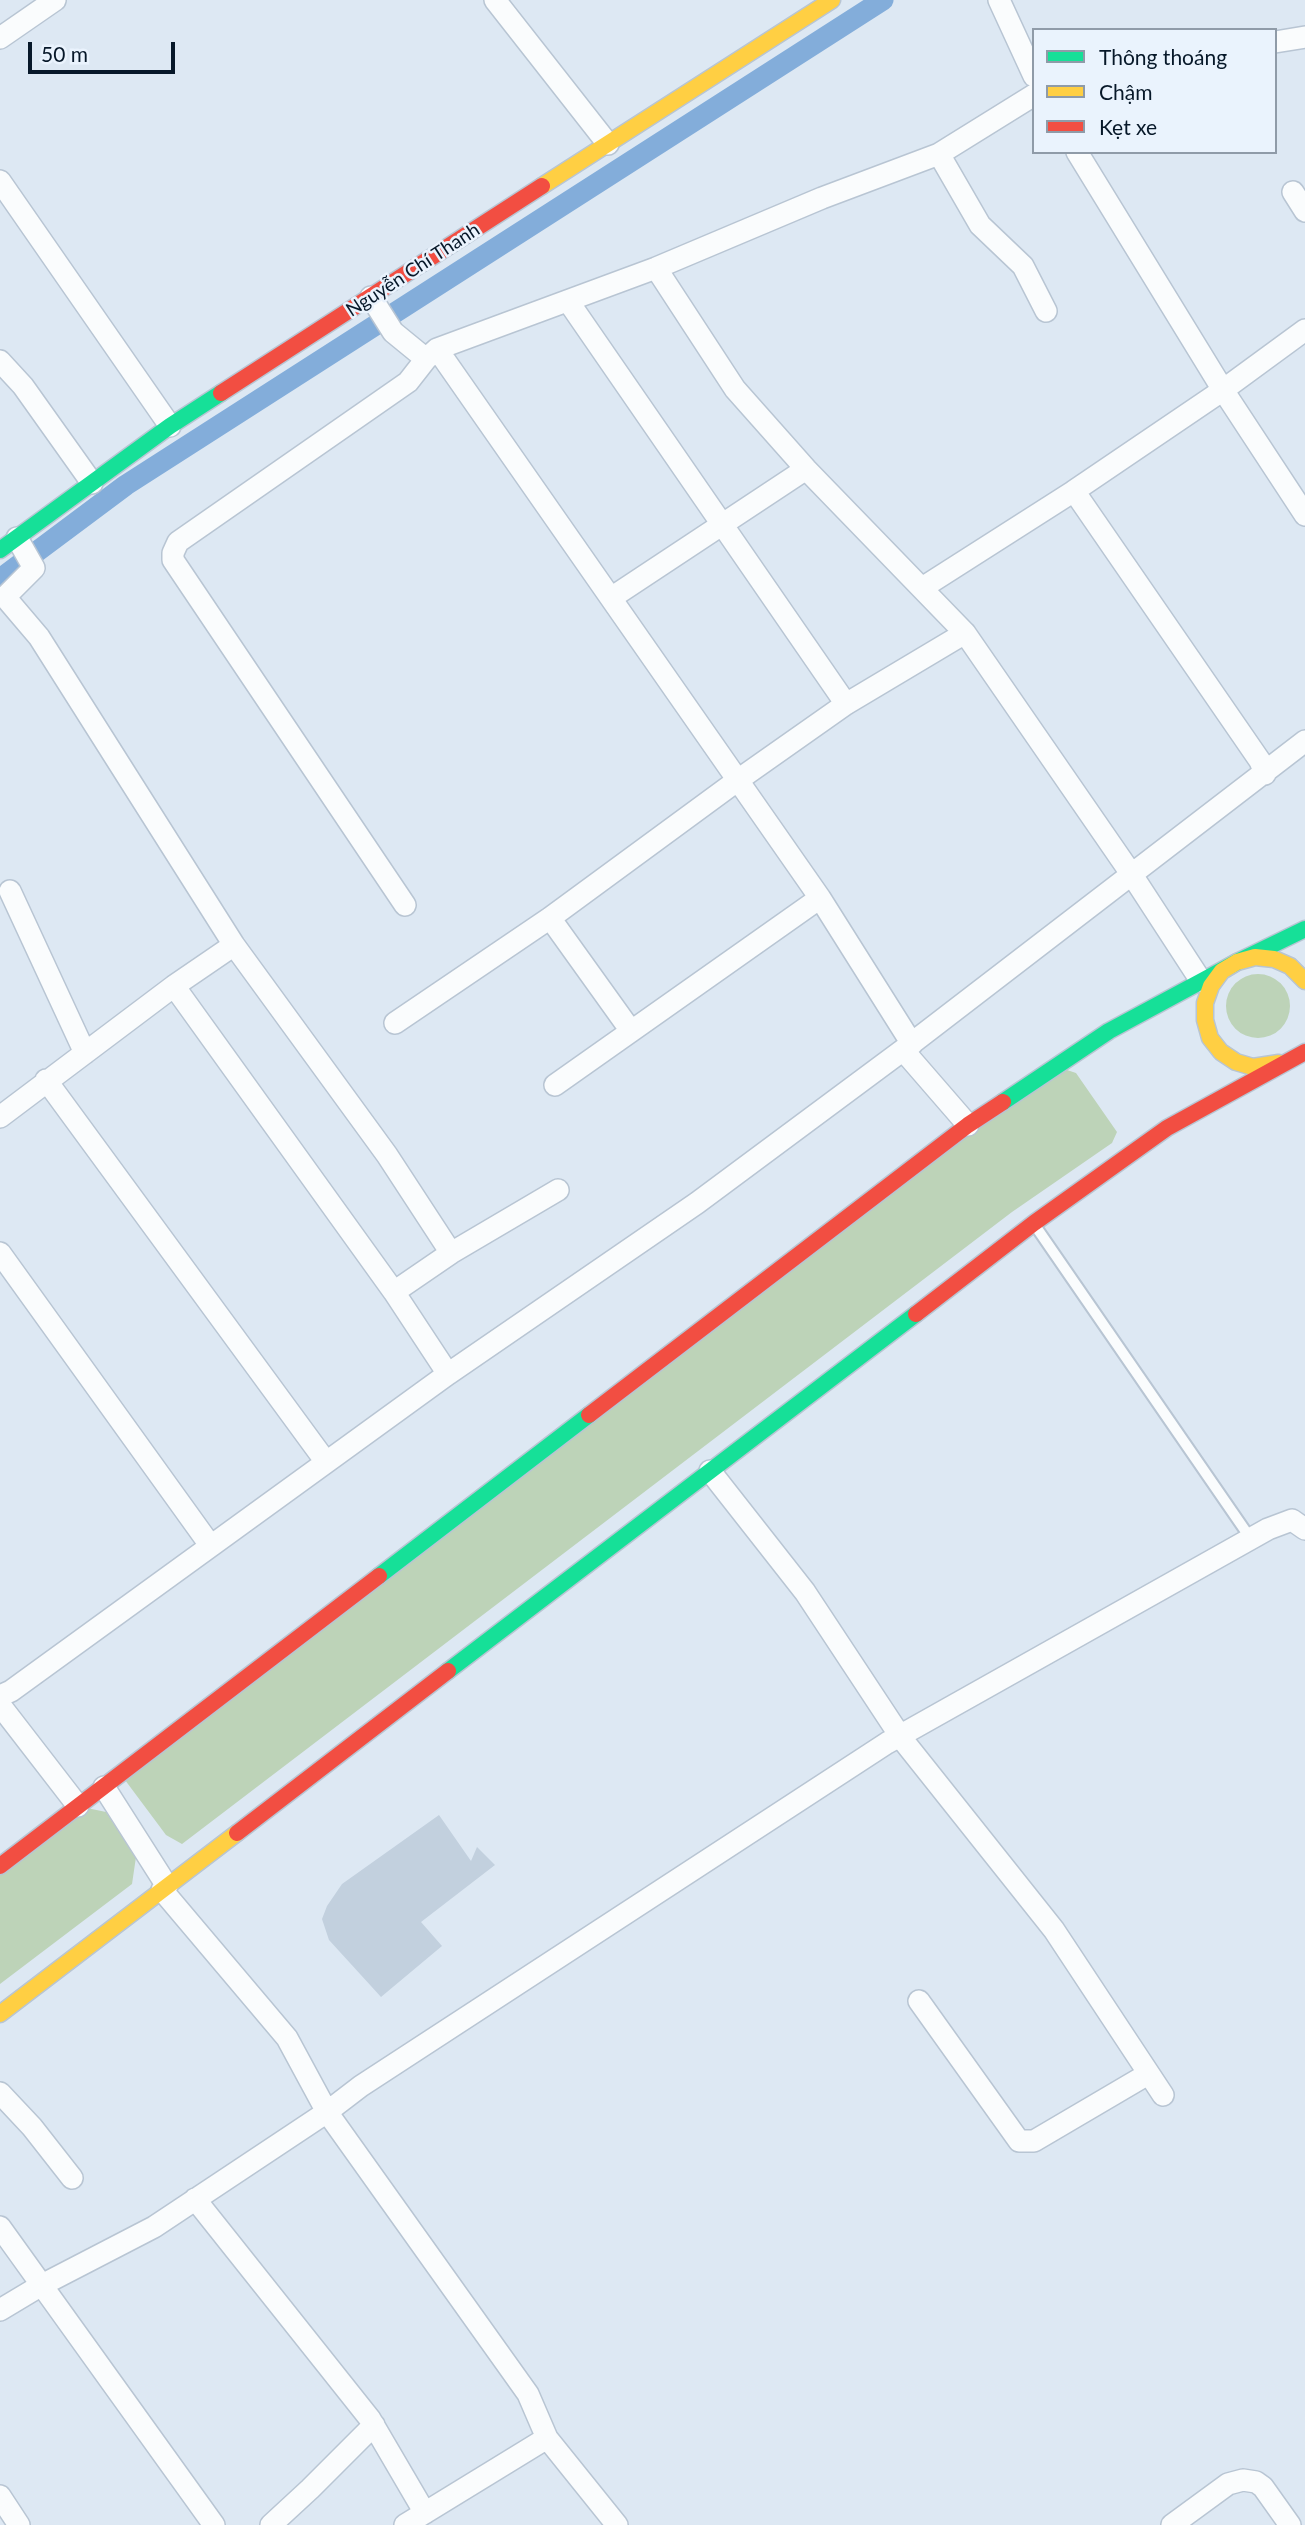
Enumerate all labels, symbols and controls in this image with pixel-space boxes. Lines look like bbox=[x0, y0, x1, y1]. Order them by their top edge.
scale bar bbox=[32, 28, 178, 72]
legend bbox=[1032, 28, 1277, 154]
text: 50 m bbox=[41, 41, 88, 66]
text: Thông thoáng bbox=[1099, 44, 1227, 69]
text: Chậm bbox=[1099, 79, 1152, 104]
text: Kẹt xe bbox=[1099, 114, 1157, 139]
street label: Nguyễn Chí Thanh bbox=[342, 218, 484, 322]

